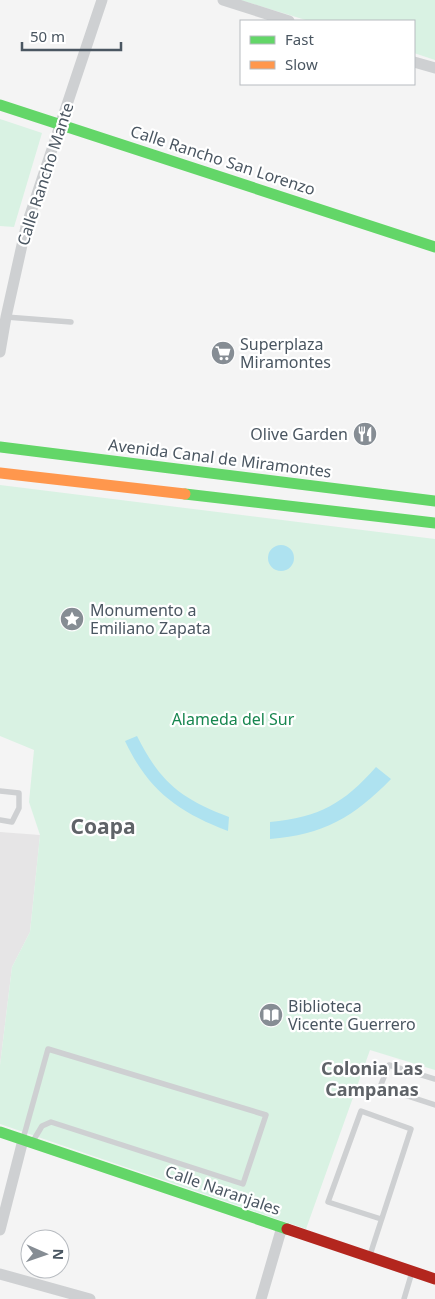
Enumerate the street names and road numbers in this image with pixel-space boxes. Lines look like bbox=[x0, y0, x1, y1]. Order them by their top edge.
street label: Calle Rancho Mante bbox=[12, 100, 78, 248]
street label: Calle Rancho San Lorenzo bbox=[128, 120, 318, 200]
street label: Avenida Canal de Miramontes bbox=[107, 433, 333, 483]
street label: Calle Naranjales bbox=[162, 1160, 284, 1220]

